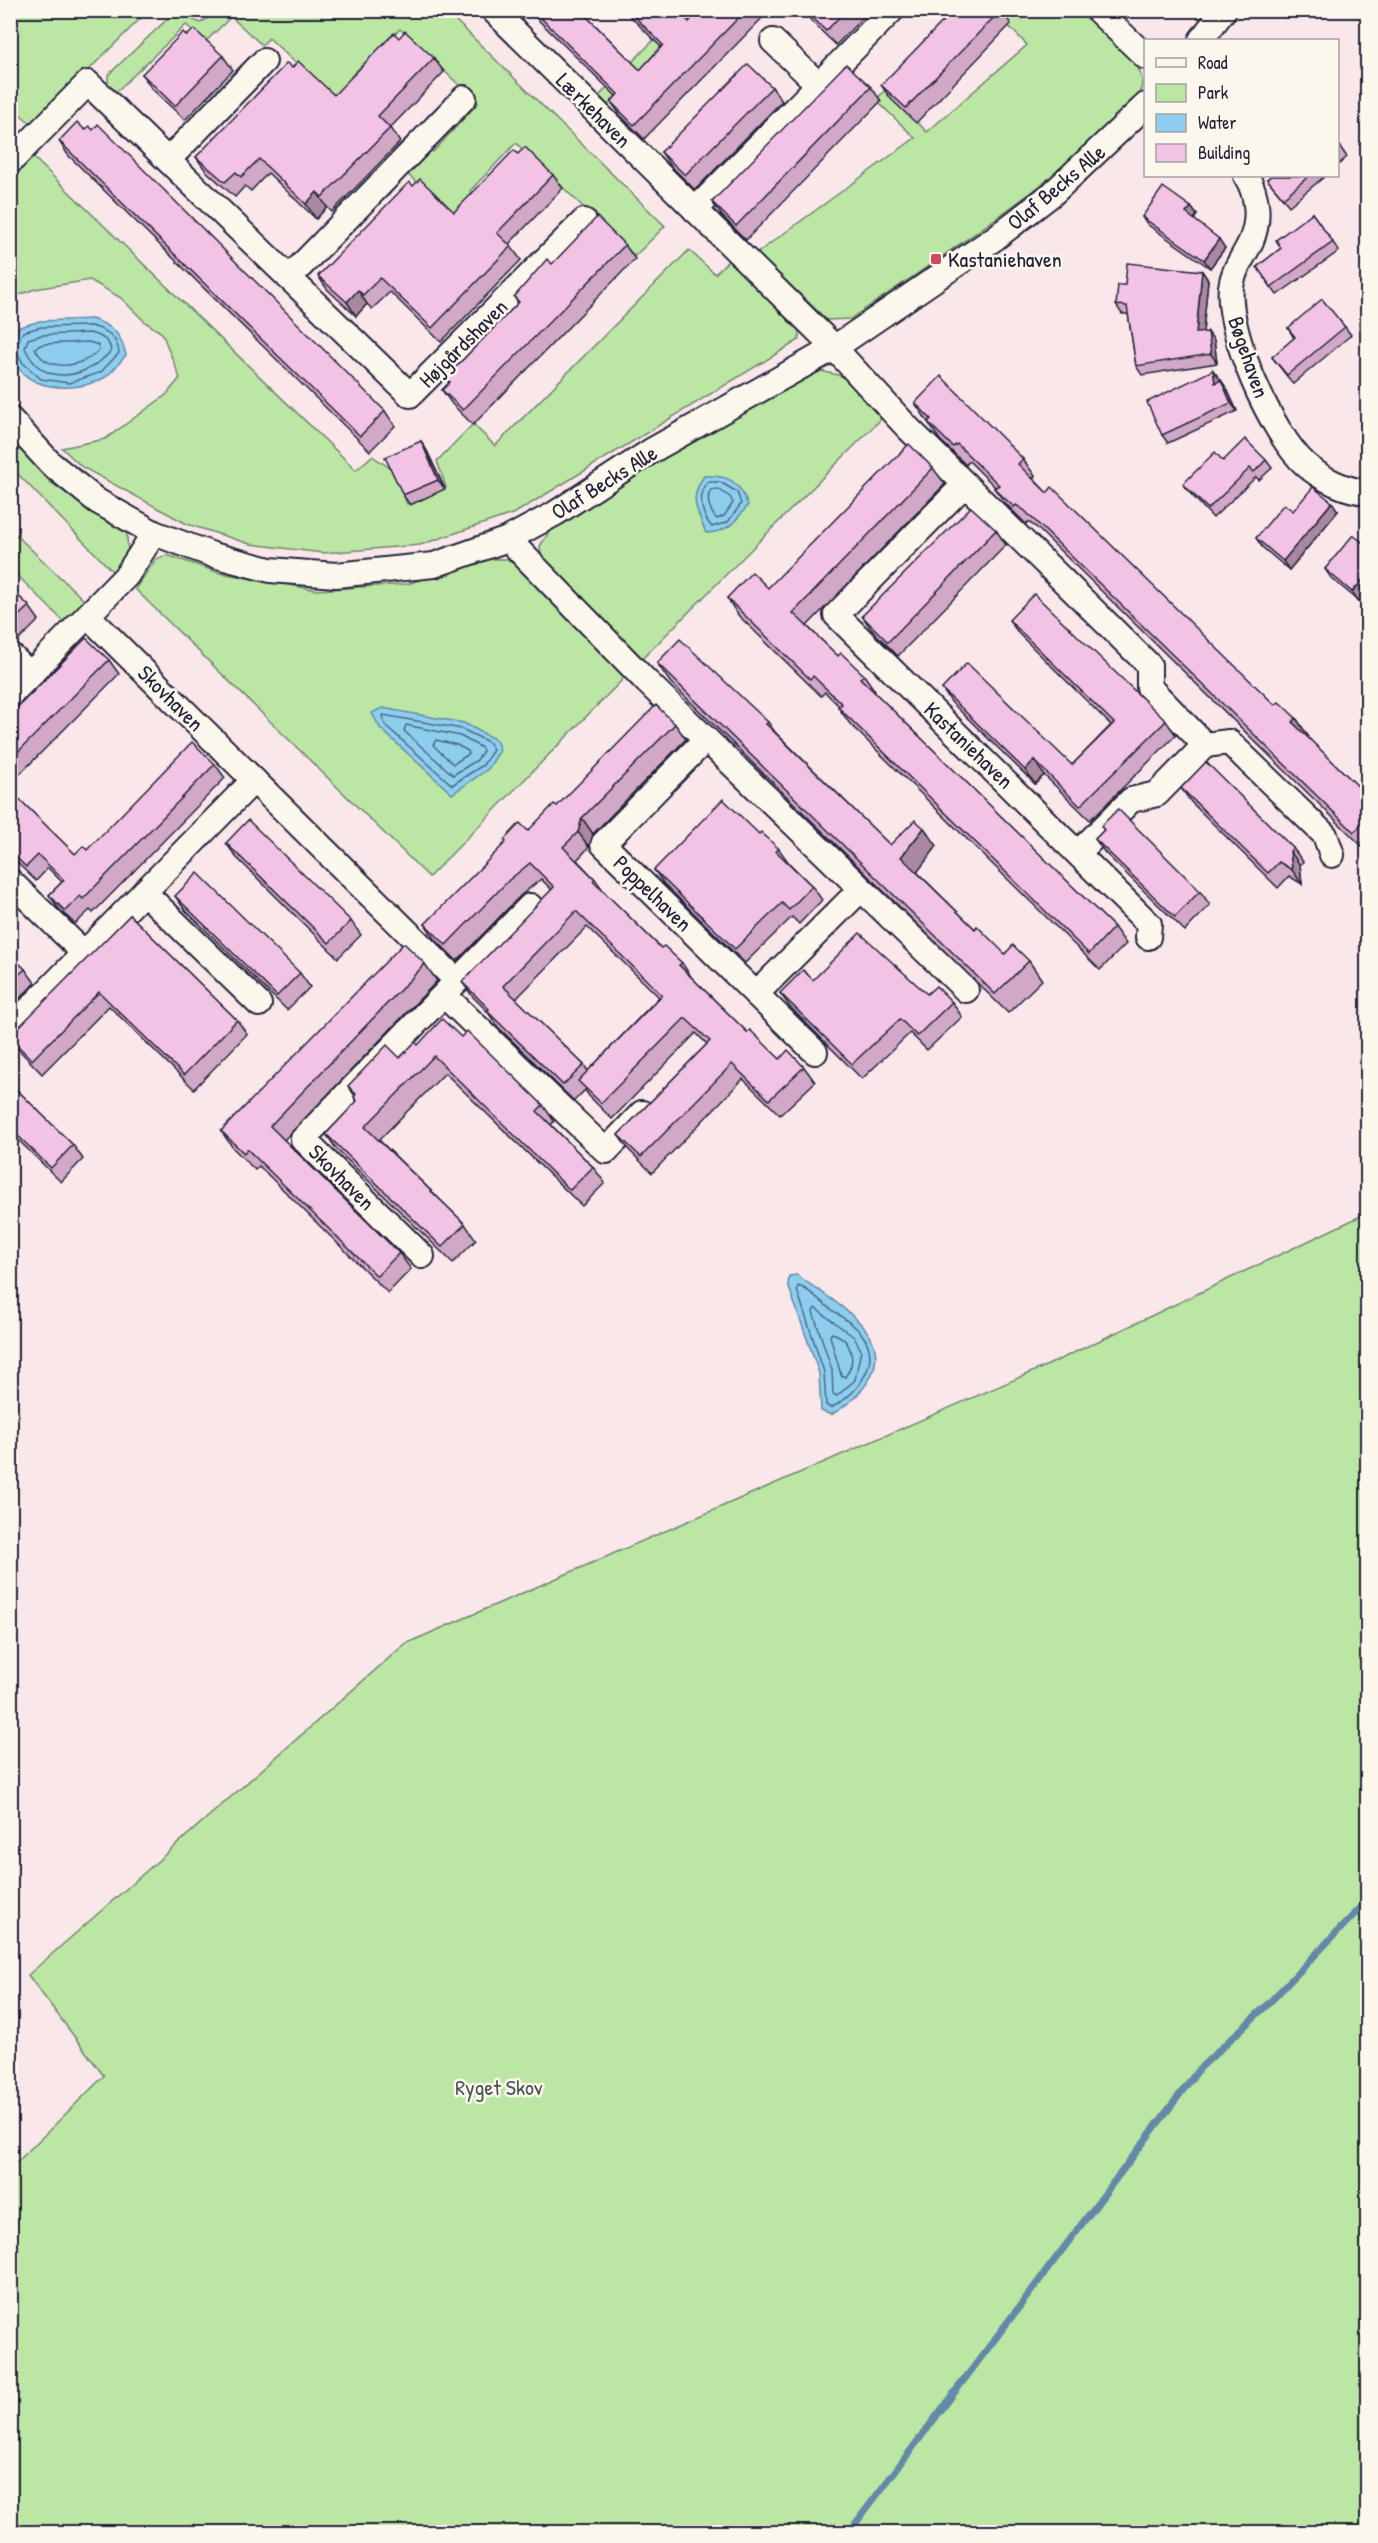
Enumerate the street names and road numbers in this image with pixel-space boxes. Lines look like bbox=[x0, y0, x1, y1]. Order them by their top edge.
street label: Lærkehaven bbox=[550, 66, 638, 154]
street label: Olaf Becks Alle bbox=[1000, 137, 1112, 237]
street label: Højgårdshaven bbox=[412, 292, 514, 394]
street label: Bøgehaven bbox=[1221, 312, 1277, 402]
street label: Olaf Becks Alle bbox=[545, 437, 663, 526]
street label: Skovhaven bbox=[131, 658, 211, 738]
street label: Kastaniehaven bbox=[918, 695, 1020, 795]
street label: Poppelhaven bbox=[607, 848, 699, 938]
street label: Skovhaven bbox=[302, 1137, 382, 1217]

